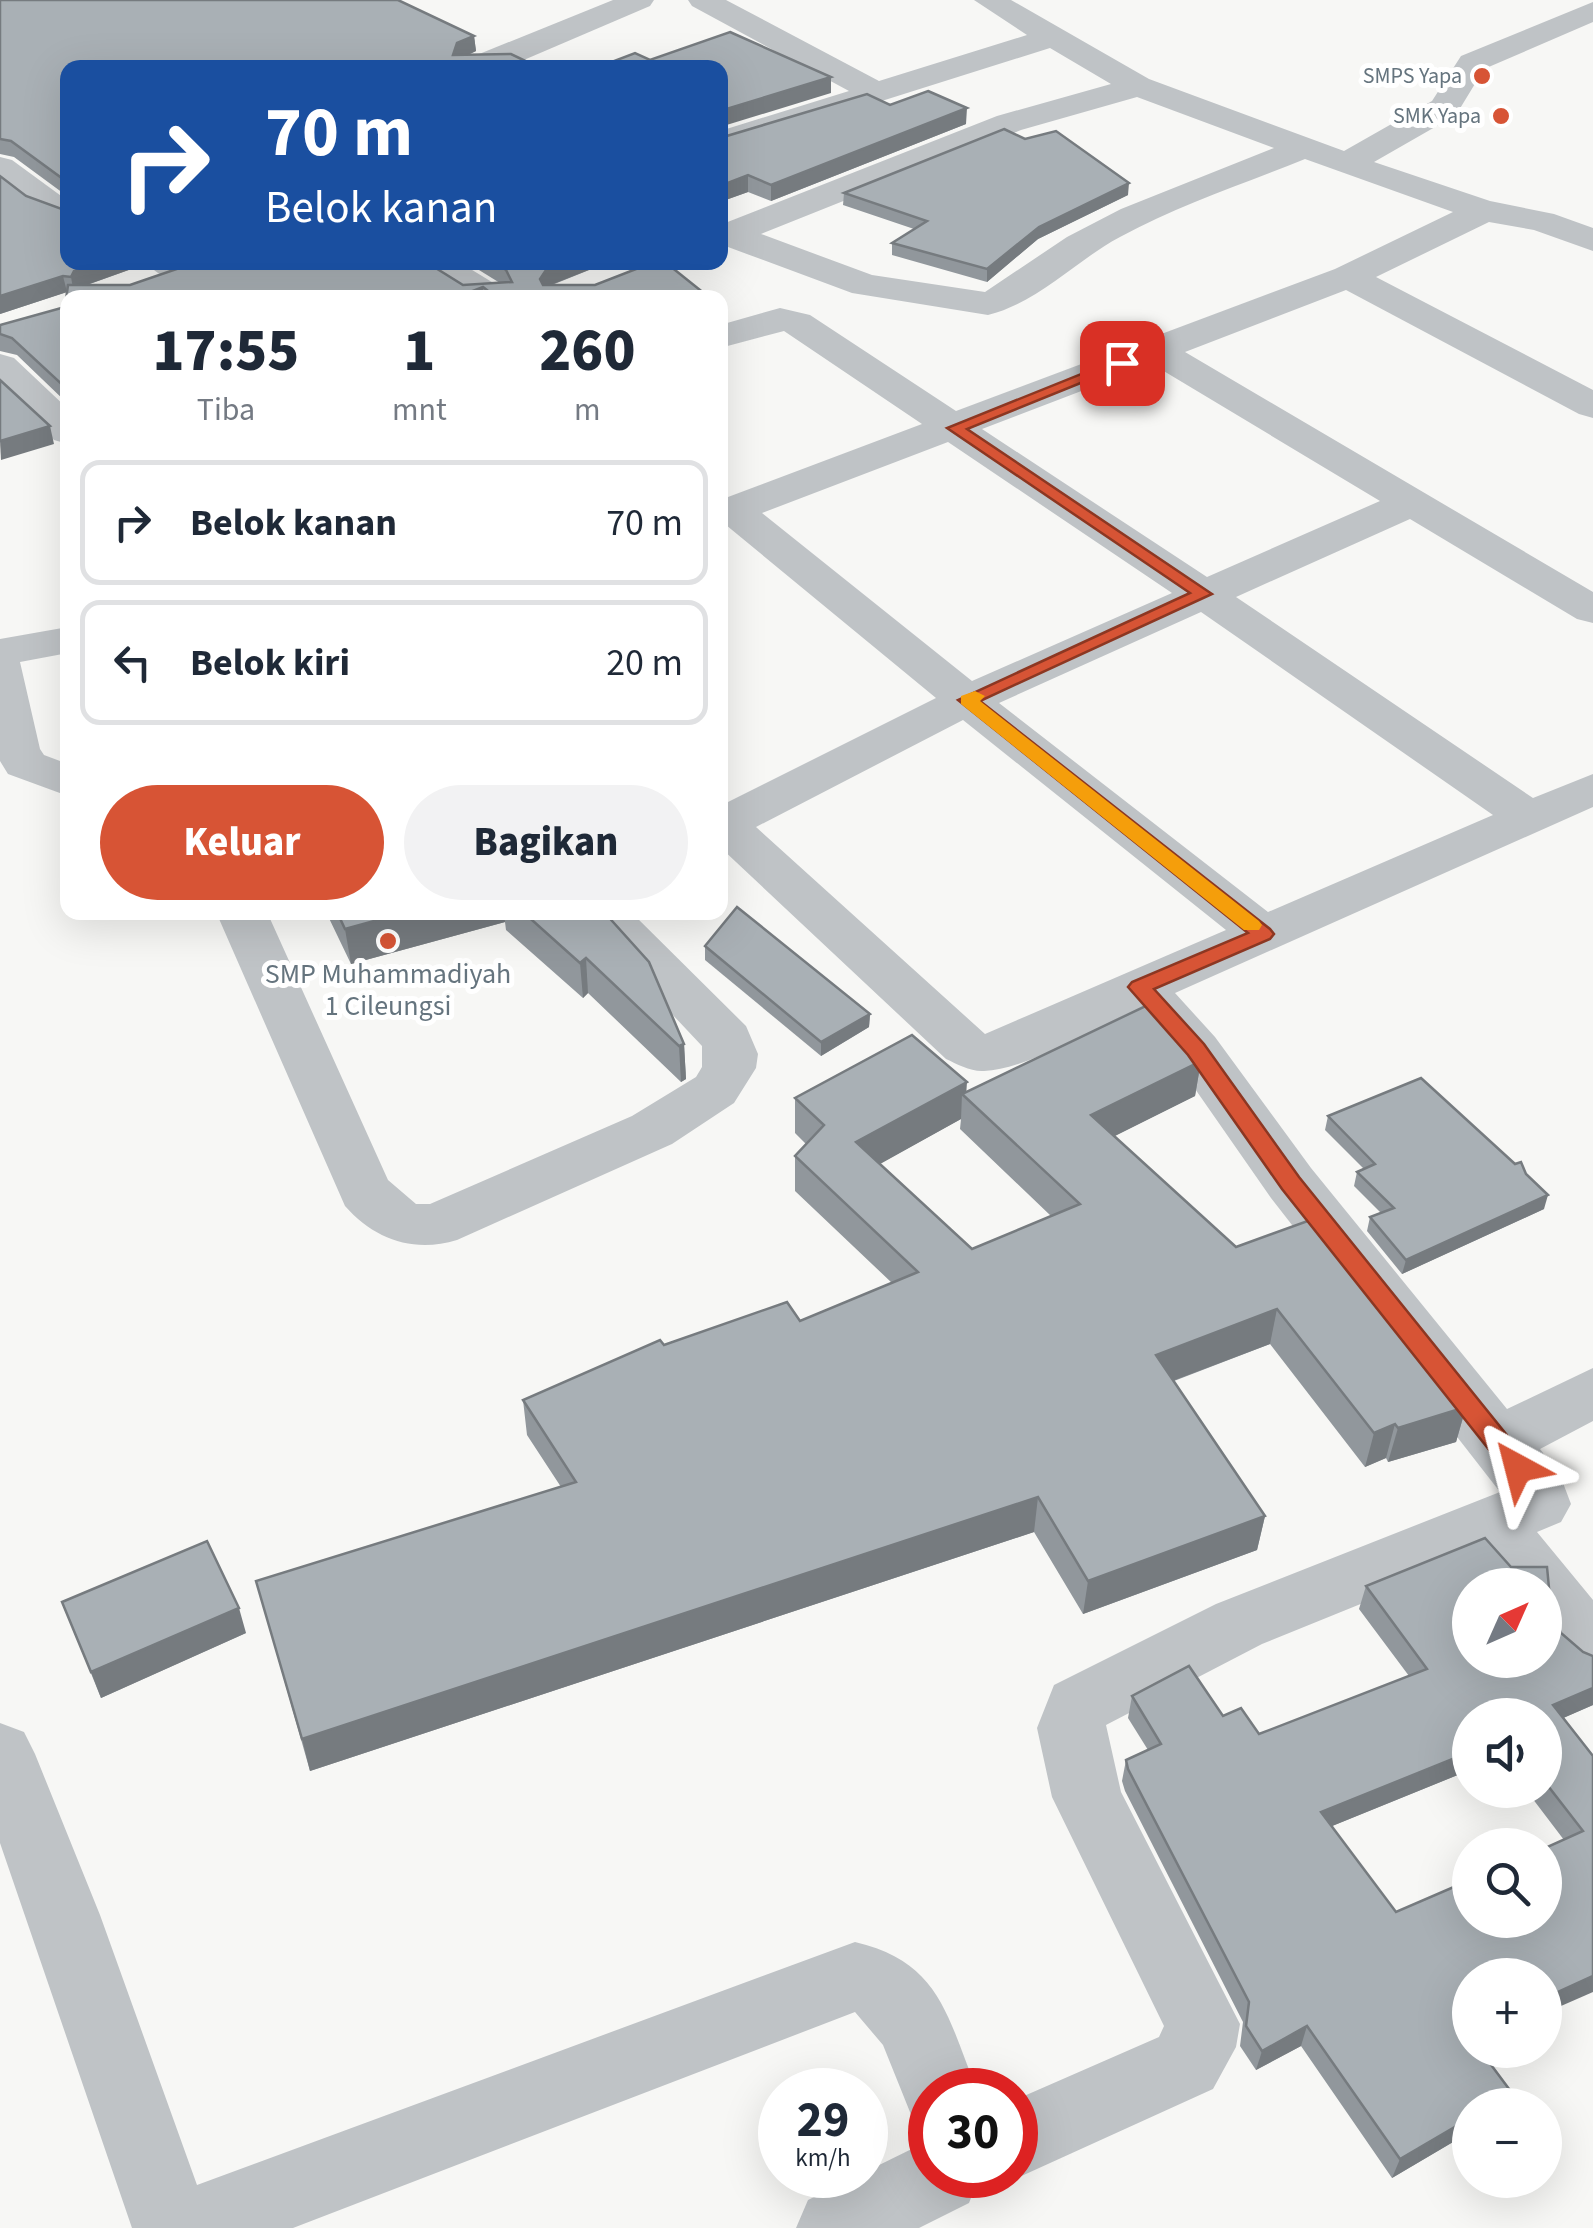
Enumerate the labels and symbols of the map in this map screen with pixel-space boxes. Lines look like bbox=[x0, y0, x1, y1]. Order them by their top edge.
place label: SMPS Yapa bbox=[1363, 60, 1462, 92]
marker: SMPS Yapa bbox=[1471, 65, 1493, 87]
place label: SMK Yapa bbox=[1393, 100, 1481, 132]
marker: SMK Yapa bbox=[1490, 105, 1512, 127]
pin bbox=[1080, 321, 1165, 406]
marker: SMP Muhammadiyah 1 Cileungsi bbox=[377, 930, 399, 952]
place label: SMP Muhammadiyah 1 Cileungsi bbox=[265, 954, 511, 1026]
position arrow bbox=[1466, 1416, 1570, 1520]
north arrow bbox=[1452, 1568, 1562, 1678]
speed limit sign: 30 bbox=[908, 2068, 1038, 2198]

